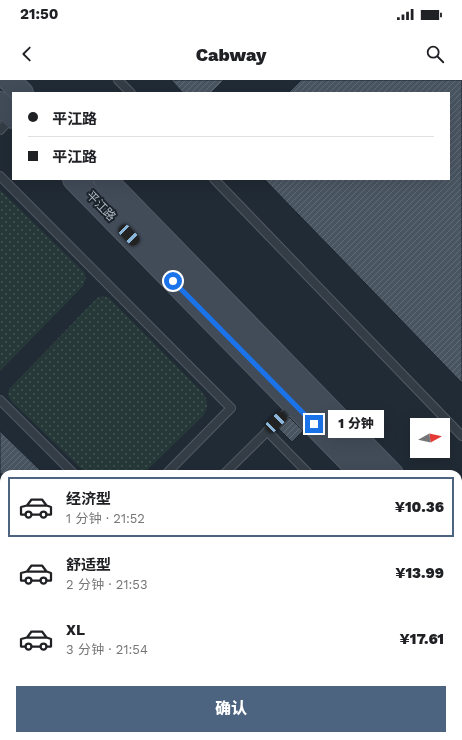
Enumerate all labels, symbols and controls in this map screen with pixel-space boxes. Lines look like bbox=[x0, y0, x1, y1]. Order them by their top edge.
text: 21:50 bbox=[20, 5, 58, 23]
icon: back bbox=[16, 43, 38, 65]
icon: search bbox=[424, 43, 446, 65]
text: Cabway bbox=[196, 44, 266, 65]
text: 平江路 bbox=[52, 110, 97, 128]
text: 平江路 bbox=[52, 148, 97, 166]
street label: 平江路 bbox=[83, 188, 119, 224]
car bbox=[116, 222, 142, 248]
route start bbox=[164, 272, 182, 290]
car bbox=[263, 409, 289, 435]
callout: 1 分钟 bbox=[328, 410, 384, 438]
route end bbox=[305, 415, 323, 433]
text: 1 分钟 bbox=[338, 416, 374, 431]
north arrow bbox=[410, 418, 450, 458]
map controls bbox=[410, 418, 450, 458]
icon: car bbox=[18, 489, 54, 525]
text: 经济型 bbox=[66, 490, 111, 508]
text: ¥10.36 bbox=[395, 498, 444, 516]
text: 1 分钟 · 21:52 bbox=[66, 511, 145, 526]
icon: car bbox=[18, 555, 54, 591]
text: 舒适型 bbox=[66, 556, 111, 574]
text: ¥13.99 bbox=[395, 564, 444, 582]
text: 2 分钟 · 21:53 bbox=[66, 577, 147, 592]
icon: car bbox=[18, 621, 54, 657]
text: XL bbox=[66, 621, 85, 639]
text: ¥17.61 bbox=[400, 630, 444, 648]
text: 3 分钟 · 21:54 bbox=[66, 642, 148, 657]
button: 确认 bbox=[16, 686, 446, 732]

